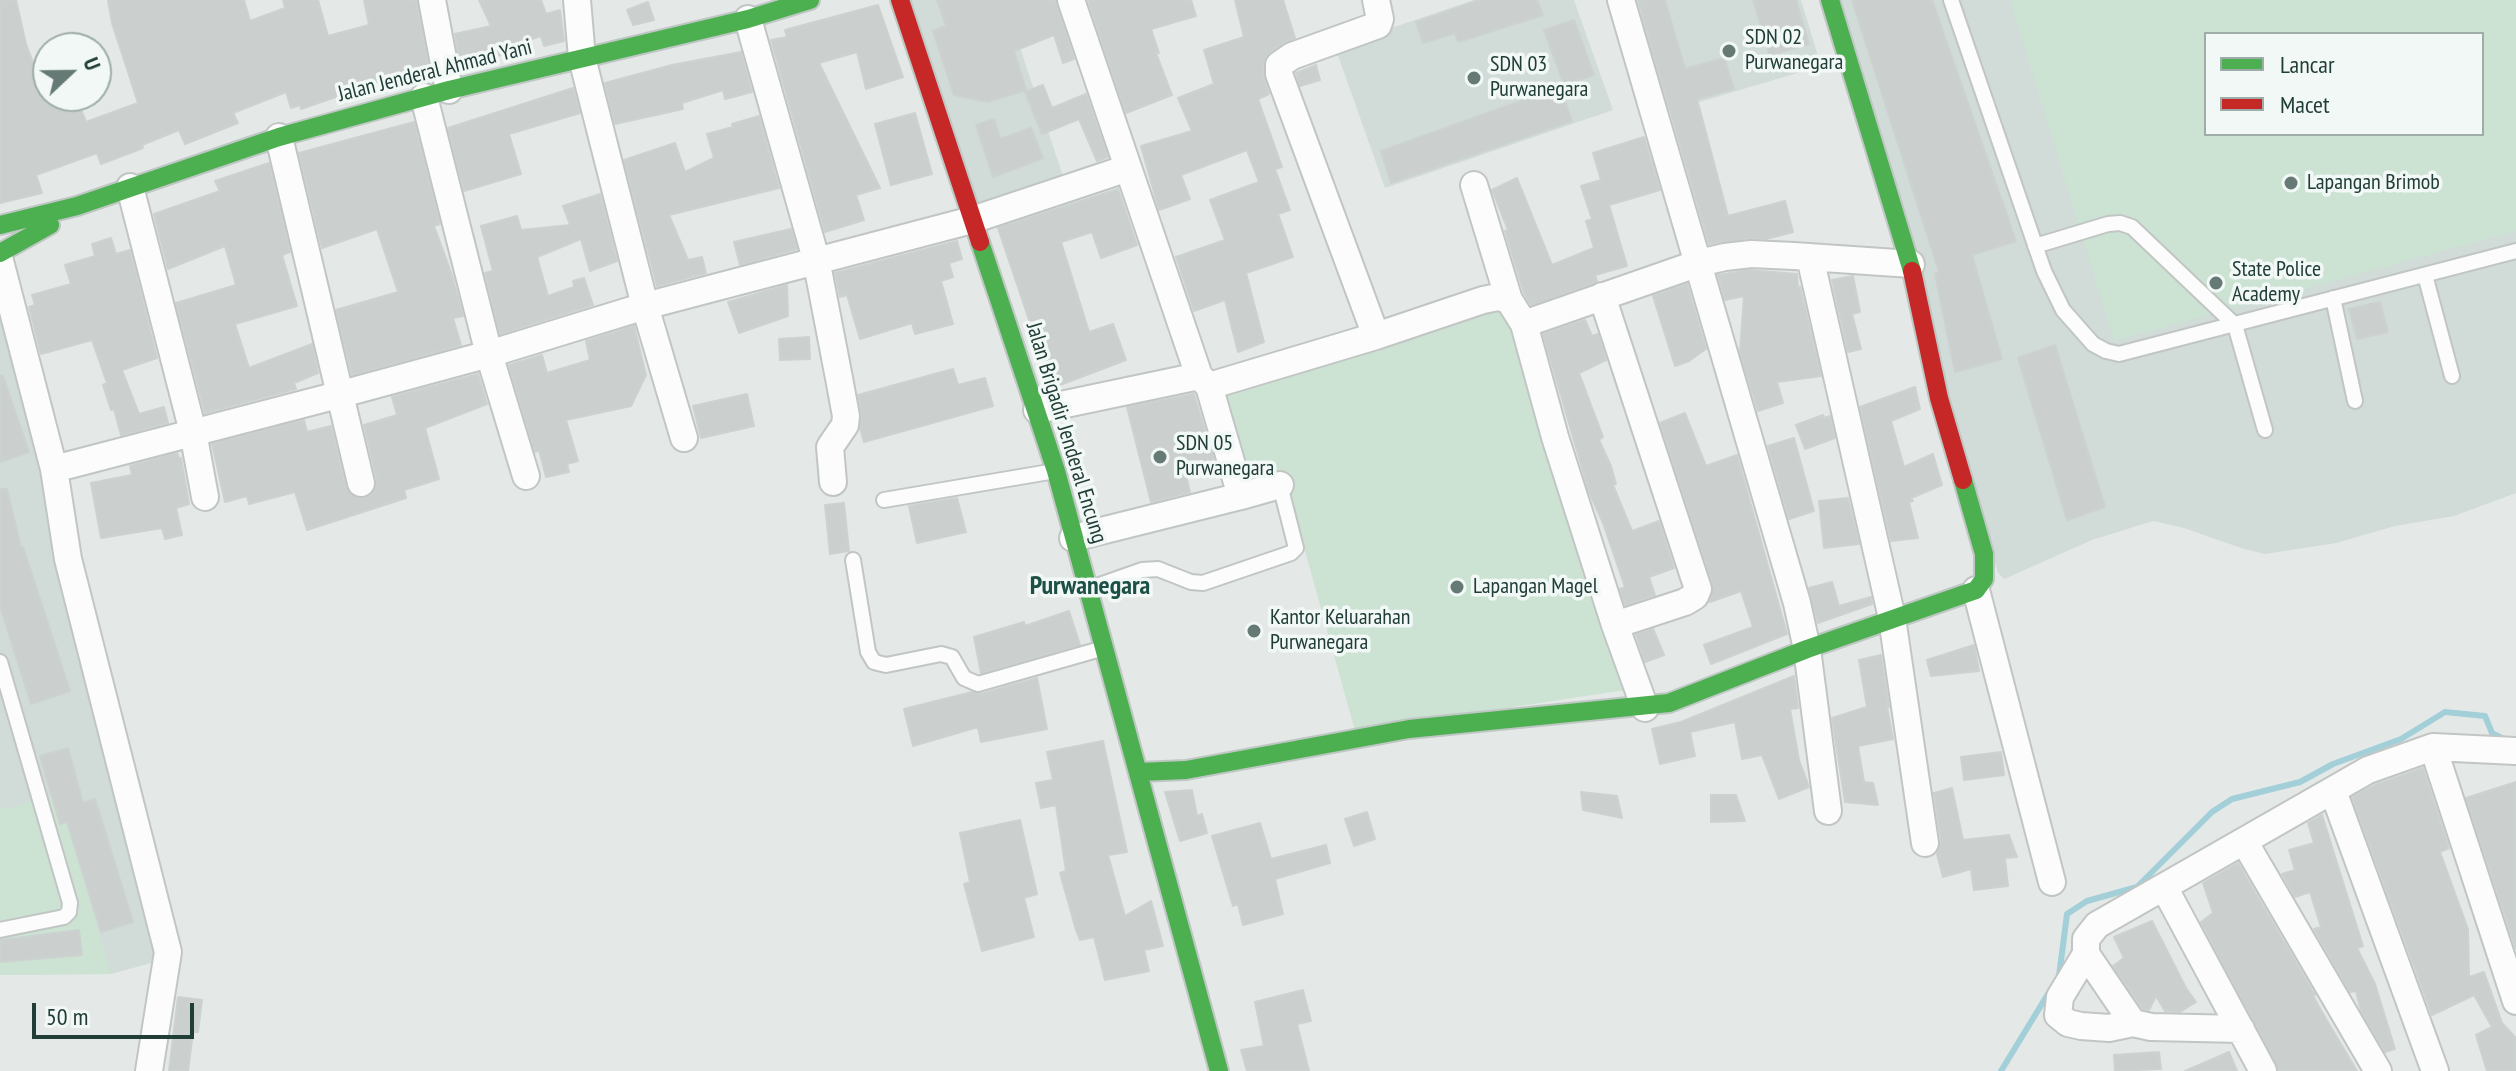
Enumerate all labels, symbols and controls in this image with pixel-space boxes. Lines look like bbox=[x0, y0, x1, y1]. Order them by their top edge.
place label: SDN 02 Purwanegara bbox=[1745, 25, 1843, 76]
north arrow bbox=[32, 32, 112, 112]
legend bbox=[2204, 32, 2484, 136]
street label: Jalan Jenderal Ahmad Yani bbox=[335, 34, 535, 108]
marker: SDN 02 Purwanegara bbox=[1720, 42, 1738, 60]
text: Lancar bbox=[2280, 49, 2334, 80]
place label: SDN 03 Purwanegara bbox=[1490, 52, 1588, 104]
text: U bbox=[77, 53, 108, 74]
marker: SDN 03 Purwanegara bbox=[1465, 69, 1483, 87]
text: Macet bbox=[2280, 89, 2330, 120]
place label: Lapangan Brimob bbox=[2307, 170, 2440, 196]
marker: Lapangan Brimob bbox=[2282, 174, 2300, 192]
place label: State Police Academy bbox=[2232, 257, 2321, 308]
marker: State Police Academy bbox=[2207, 274, 2225, 292]
street label: Jalan Brigadir Jenderal Encung bbox=[1020, 319, 1112, 547]
place label: SDN 05 Purwanegara bbox=[1176, 431, 1274, 482]
marker: SDN 05 Purwanegara bbox=[1151, 448, 1169, 466]
district label: Purwanegara bbox=[1030, 571, 1150, 603]
place label: Lapangan Magel bbox=[1473, 574, 1598, 600]
marker: Lapangan Magel bbox=[1448, 578, 1466, 596]
place label: Kantor Keluarahan Purwanegara bbox=[1270, 605, 1410, 656]
marker: Kantor Keluarahan Purwanegara bbox=[1245, 622, 1263, 640]
scale bar bbox=[36, 987, 198, 1037]
text: 50 m bbox=[46, 1001, 88, 1032]

